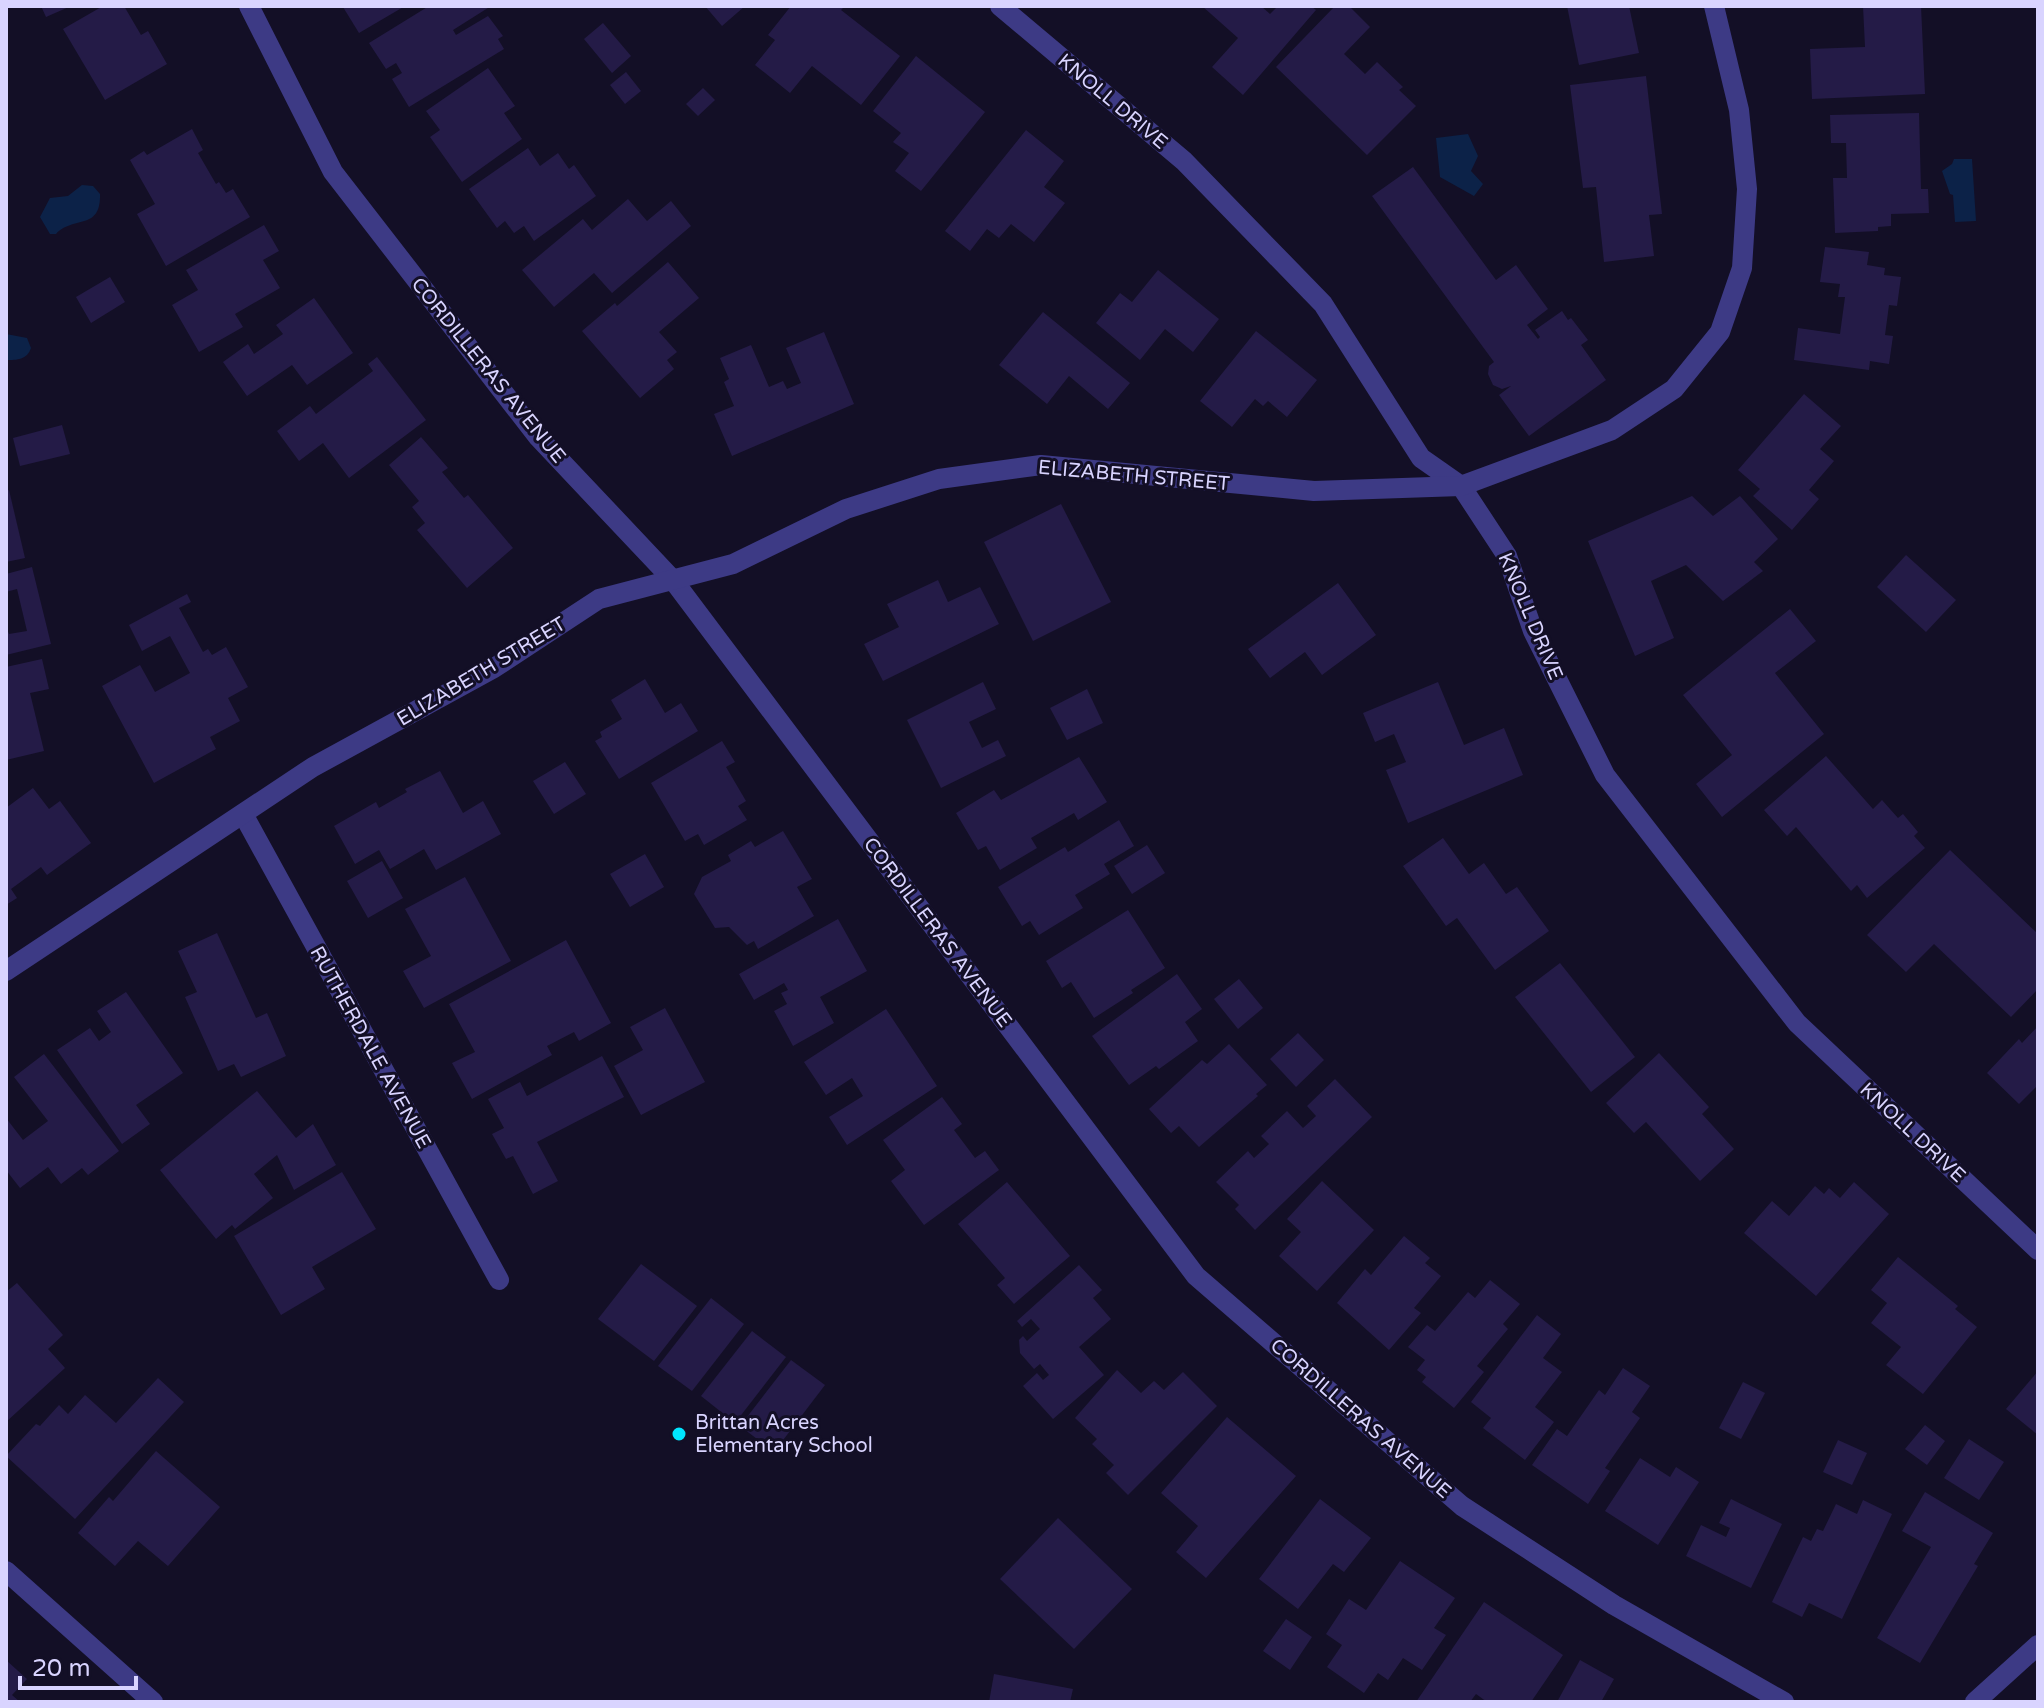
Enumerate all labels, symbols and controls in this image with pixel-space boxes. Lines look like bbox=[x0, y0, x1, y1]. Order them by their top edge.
street label: KNOLL DRIVE bbox=[1053, 49, 1172, 155]
street label: CORDILLERAS AVENUE bbox=[406, 273, 571, 468]
street label: ELIZABETH STREET bbox=[1037, 456, 1231, 496]
street label: KNOLL DRIVE bbox=[1493, 549, 1568, 683]
street label: ELIZABETH STREET bbox=[393, 612, 570, 732]
street label: CORDILLERAS AVENUE bbox=[858, 833, 1017, 1032]
street label: RUTHERDALE AVENUE bbox=[304, 942, 436, 1153]
street label: KNOLL DRIVE bbox=[1855, 1078, 1970, 1188]
street label: CORDILLERAS AVENUE bbox=[1265, 1334, 1456, 1504]
place label: Brittan Acres Elementary School bbox=[695, 1411, 873, 1458]
marker: Brittan Acres Elementary School bbox=[670, 1425, 688, 1443]
scale bar bbox=[20, 1640, 136, 1690]
text: 20 m bbox=[32, 1654, 90, 1683]

